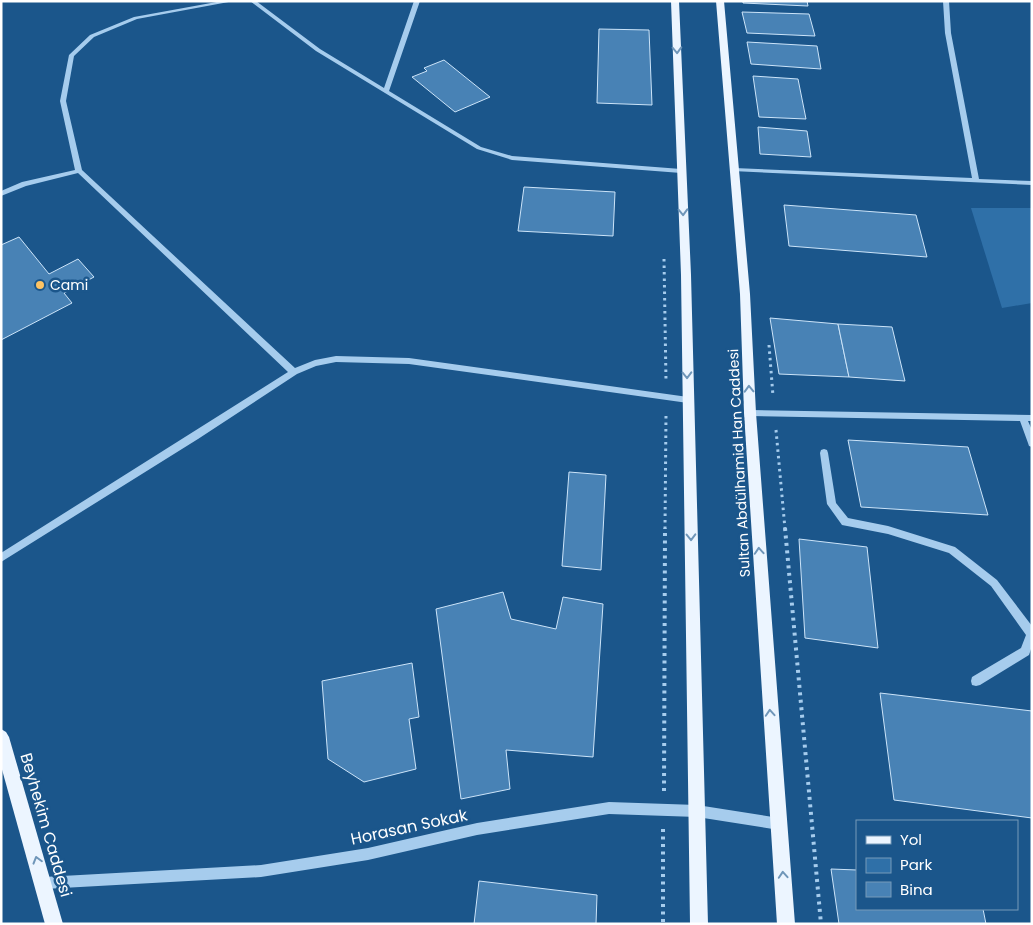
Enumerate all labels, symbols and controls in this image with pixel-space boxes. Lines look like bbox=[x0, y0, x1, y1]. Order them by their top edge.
one-way arrow bbox=[671, 46, 682, 54]
one-way arrow bbox=[678, 209, 689, 217]
place label: Cami bbox=[50, 275, 88, 295]
marker: Cami bbox=[34, 279, 46, 291]
street label: Sultan Abdülhamid Han Caddesi bbox=[723, 348, 755, 578]
one-way arrow bbox=[682, 372, 692, 379]
one-way arrow bbox=[744, 385, 754, 392]
one-way arrow bbox=[686, 534, 696, 541]
one-way arrow bbox=[754, 547, 765, 555]
one-way arrow bbox=[765, 709, 776, 717]
street label: Beyhekim Caddesi bbox=[14, 750, 78, 900]
street label: Horasan Sokak bbox=[349, 803, 470, 851]
legend bbox=[856, 820, 1018, 910]
text: Yol bbox=[900, 829, 922, 850]
text: Park bbox=[900, 854, 932, 875]
one-way arrow bbox=[33, 856, 43, 864]
one-way arrow bbox=[777, 871, 788, 879]
text: Bina bbox=[900, 879, 933, 900]

